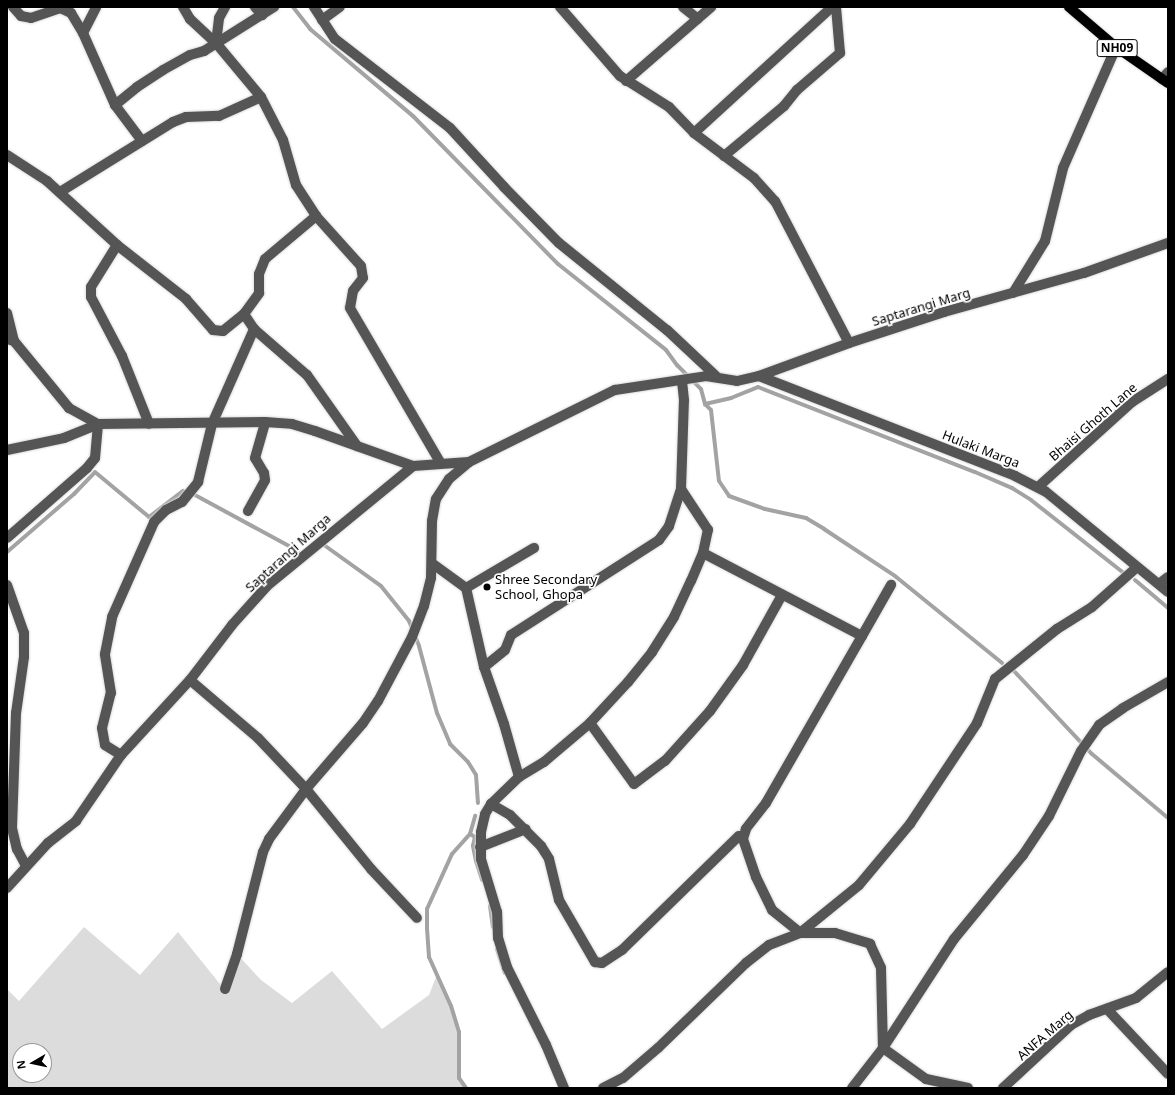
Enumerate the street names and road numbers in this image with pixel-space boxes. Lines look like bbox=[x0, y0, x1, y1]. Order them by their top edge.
road number: NH09 bbox=[1096, 38, 1138, 58]
street label: Saptarangi Marg bbox=[870, 285, 972, 329]
street label: Bhaisi Ghoth Lane bbox=[1046, 380, 1140, 464]
street label: Hulaki Marga bbox=[940, 427, 1022, 471]
street label: Saptarangi Marga bbox=[242, 511, 334, 595]
street label: ANFA Marg bbox=[1014, 1007, 1076, 1063]

